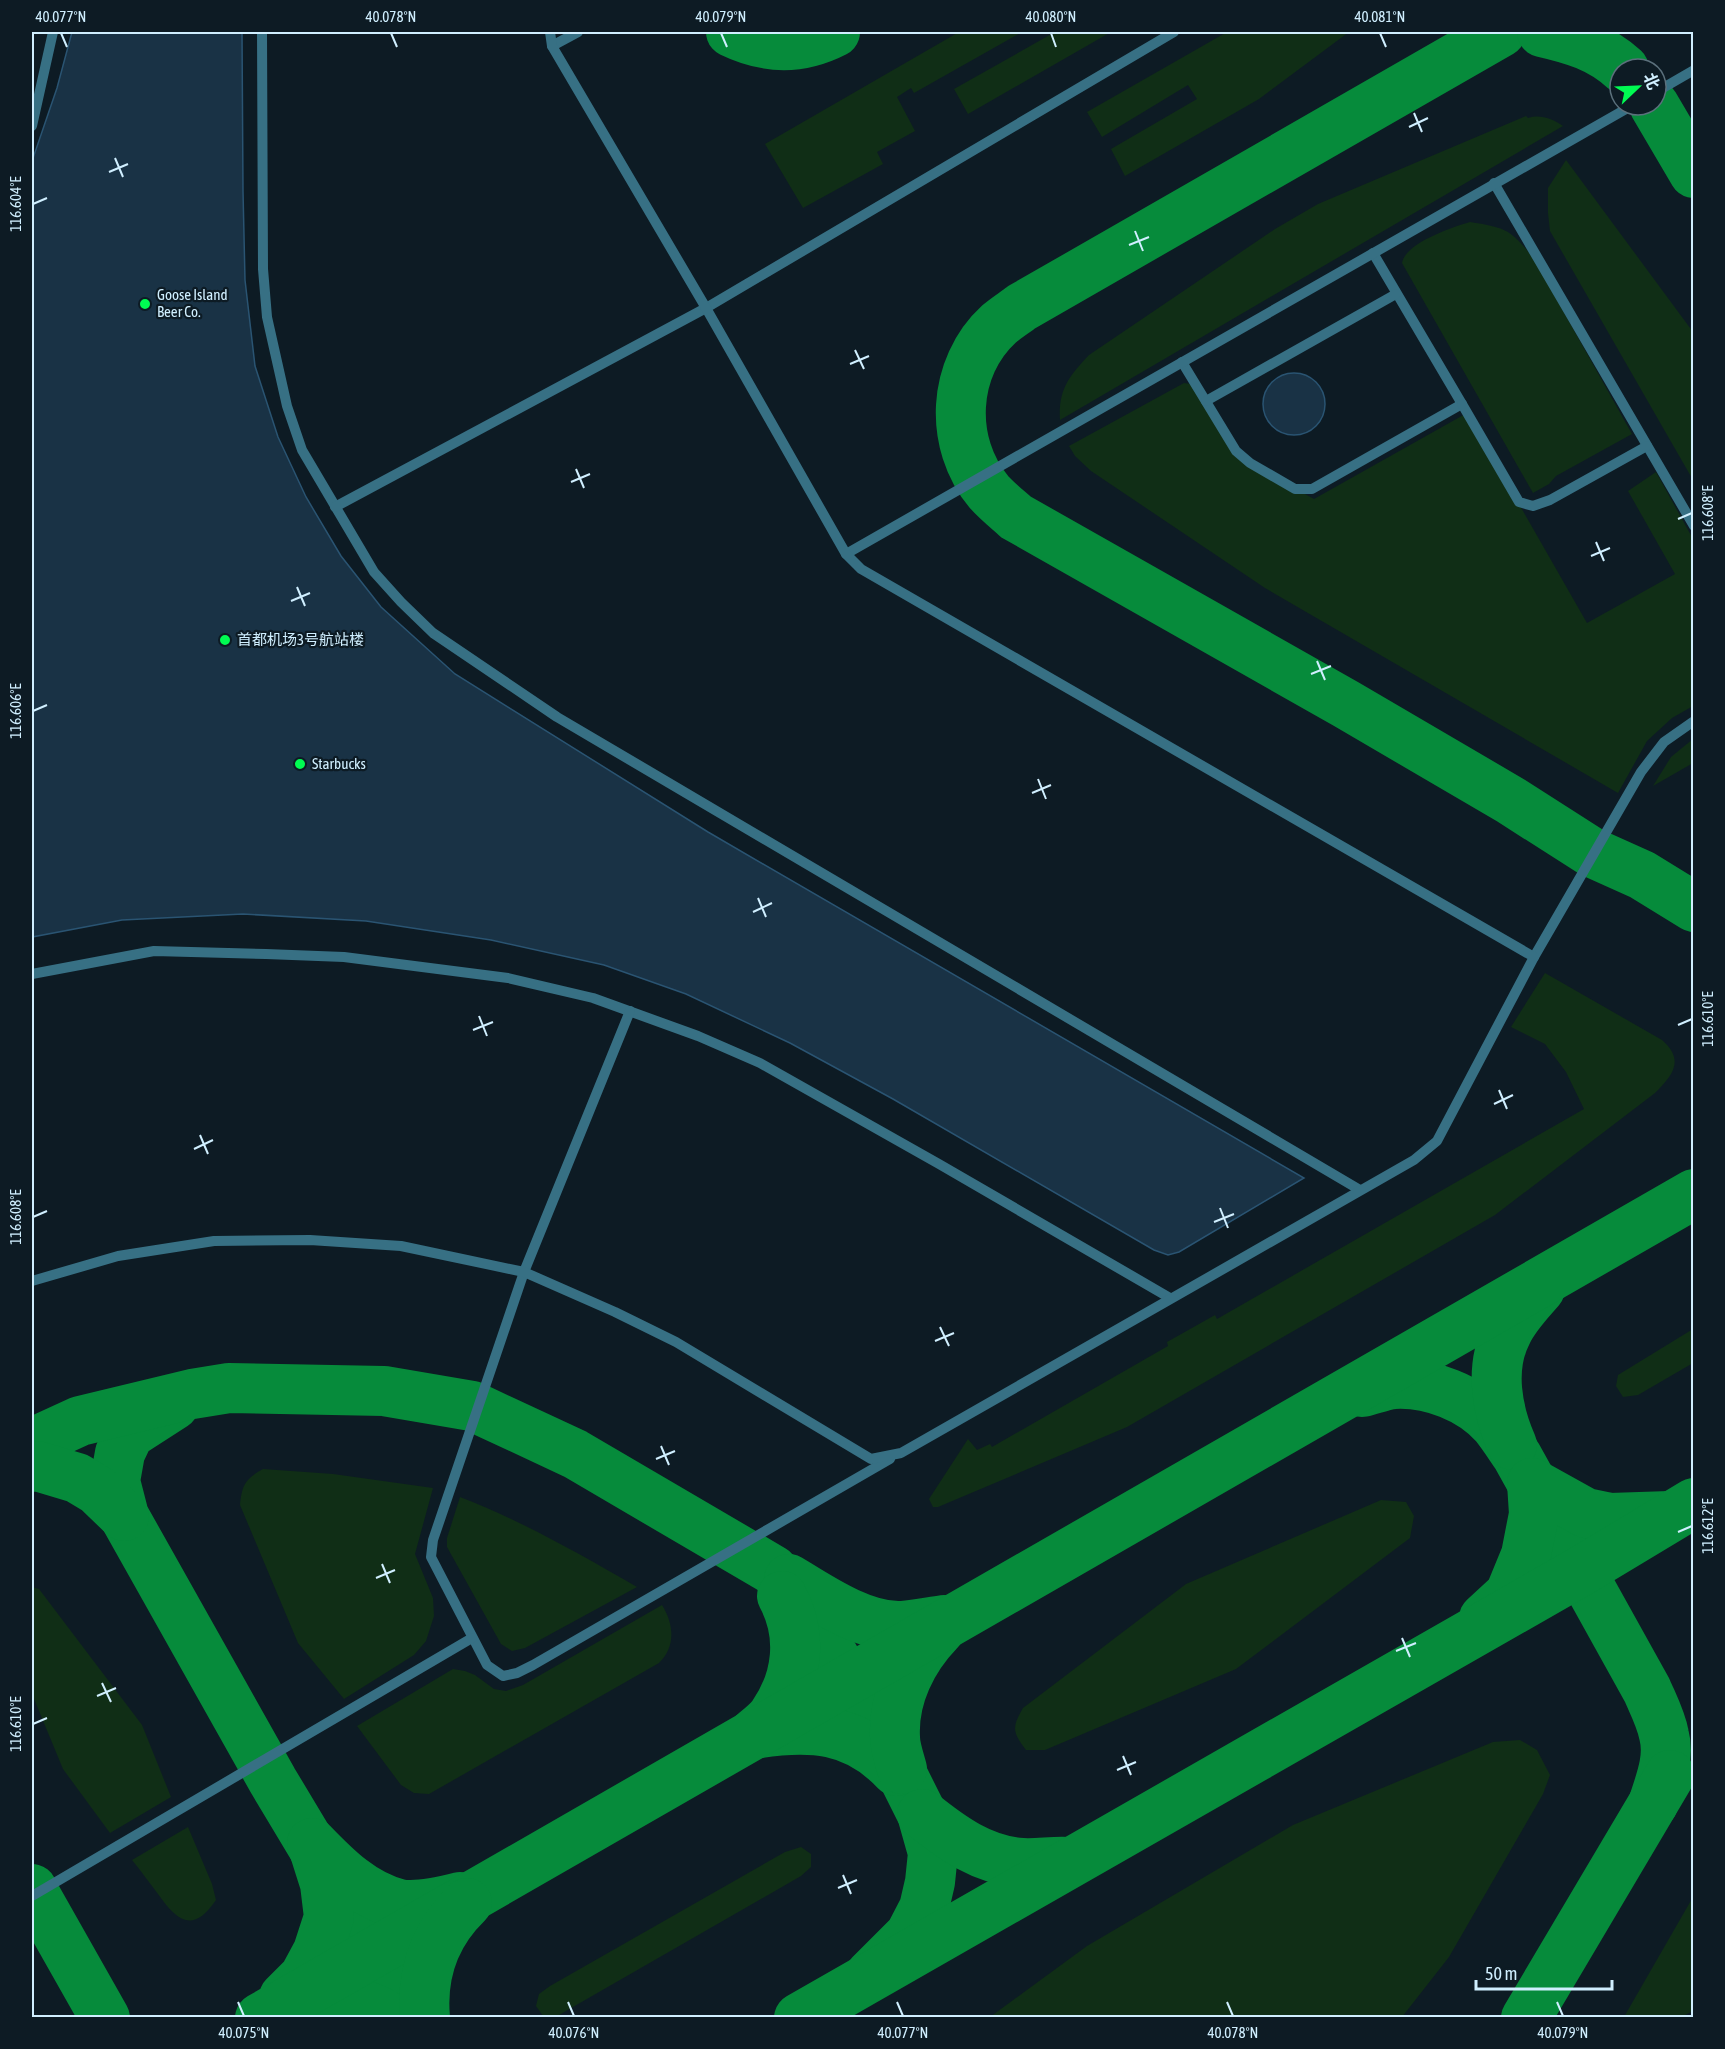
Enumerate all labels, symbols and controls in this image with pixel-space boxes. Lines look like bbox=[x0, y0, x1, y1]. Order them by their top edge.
text: 40.077°N bbox=[36, 8, 86, 25]
text: 40.078°N bbox=[366, 8, 416, 25]
text: 40.079°N bbox=[696, 8, 746, 25]
text: 40.080°N bbox=[1026, 8, 1076, 25]
text: 40.081°N bbox=[1355, 8, 1405, 25]
north arrow bbox=[1608, 57, 1668, 117]
text: 北 bbox=[1640, 70, 1663, 92]
text: 116.604°E bbox=[7, 176, 24, 232]
place label: Goose Island Beer Co. bbox=[157, 286, 228, 320]
marker: Goose Island Beer Co. bbox=[138, 297, 152, 311]
text: 116.608°E bbox=[1699, 485, 1716, 541]
place label: 首都机场3号航站楼 bbox=[237, 631, 364, 648]
marker: 首都机场3号航站楼 bbox=[218, 633, 232, 647]
text: 116.606°E bbox=[7, 683, 24, 739]
place label: Starbucks bbox=[312, 755, 366, 772]
marker: Starbucks bbox=[293, 757, 307, 771]
text: 116.610°E bbox=[1699, 991, 1716, 1047]
text: 116.608°E bbox=[7, 1189, 24, 1245]
text: 116.612°E bbox=[1699, 1498, 1716, 1554]
text: 116.610°E bbox=[7, 1696, 24, 1752]
scale bar bbox=[1476, 1953, 1612, 1991]
text: 50 m bbox=[1485, 1963, 1517, 1984]
text: 40.075°N bbox=[219, 2024, 269, 2041]
text: 40.076°N bbox=[549, 2024, 599, 2041]
text: 40.077°N bbox=[878, 2024, 928, 2041]
text: 40.078°N bbox=[1208, 2024, 1258, 2041]
text: 40.079°N bbox=[1538, 2024, 1588, 2041]

